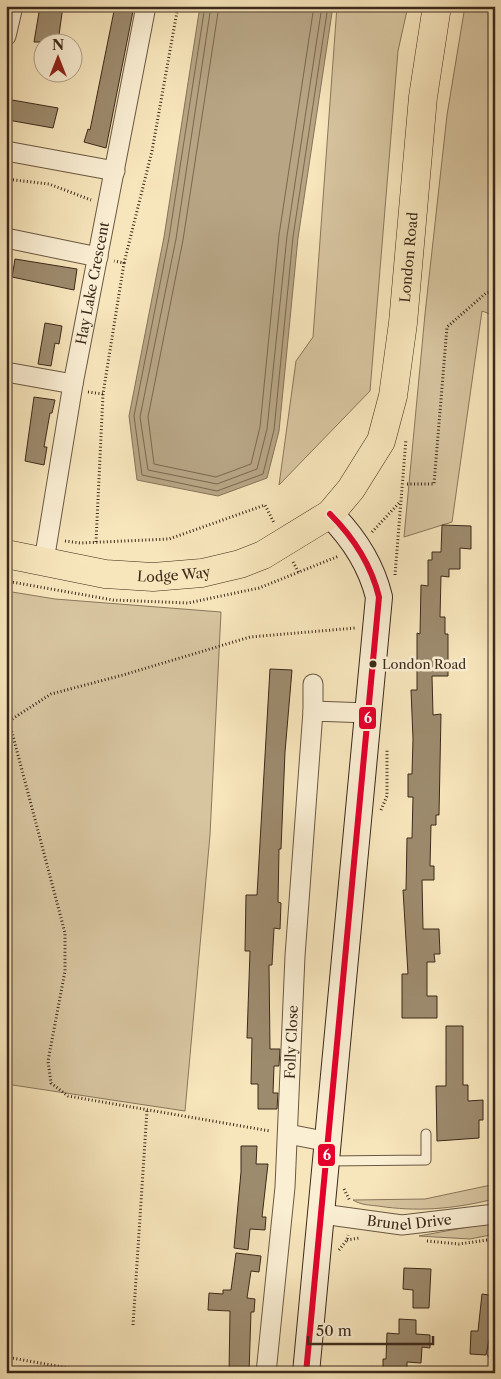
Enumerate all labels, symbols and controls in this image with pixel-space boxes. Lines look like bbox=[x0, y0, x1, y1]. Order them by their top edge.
north arrow bbox=[32, 32, 82, 82]
text: N bbox=[52, 36, 64, 54]
street label: London Road bbox=[396, 211, 422, 303]
street label: Hay Lake Crescent bbox=[72, 220, 113, 346]
street label: Lodge Way bbox=[137, 562, 213, 586]
place label: London Road bbox=[382, 656, 466, 672]
marker: London Road bbox=[368, 659, 378, 669]
line badge: 6 bbox=[358, 706, 377, 730]
text: 6 bbox=[364, 709, 372, 727]
street label: Folly Close bbox=[281, 1005, 302, 1079]
line badge: 6 bbox=[317, 1143, 336, 1167]
text: 6 bbox=[323, 1146, 331, 1164]
street label: Brunel Drive bbox=[366, 1210, 453, 1234]
scale bar bbox=[308, 1314, 434, 1346]
text: 50 m bbox=[316, 1321, 352, 1340]

